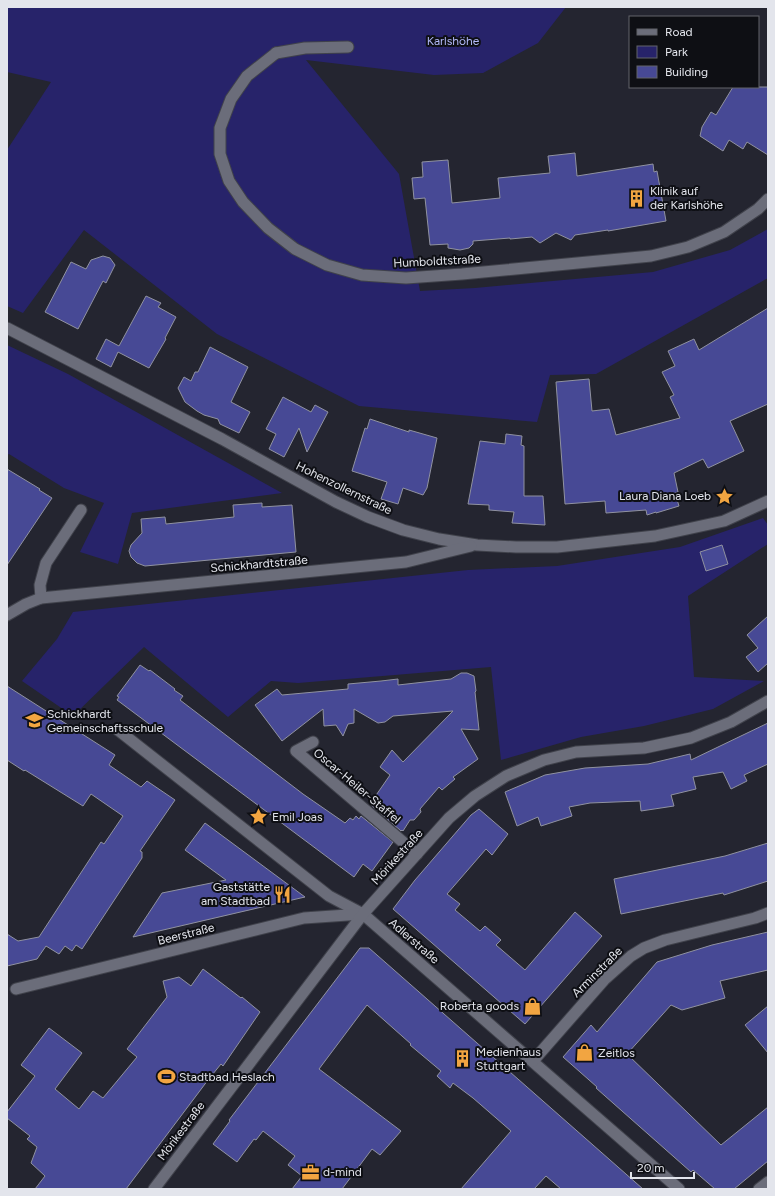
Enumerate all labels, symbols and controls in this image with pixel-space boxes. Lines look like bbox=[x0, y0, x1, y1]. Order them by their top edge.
legend bbox=[629, 16, 759, 88]
text: Road bbox=[665, 25, 693, 39]
park label: Karlshöhe bbox=[427, 34, 480, 48]
text: Park bbox=[665, 45, 688, 59]
text: Building bbox=[665, 65, 708, 79]
place label: Klinik auf der Karlshöhe bbox=[650, 184, 724, 212]
building icon: Klinik auf der Karlshöhe bbox=[627, 188, 647, 208]
street label: Humboldtstraße bbox=[393, 252, 482, 270]
street label: Hohenzollernstraße bbox=[294, 459, 395, 517]
place icon: Laura Diana Loeb bbox=[714, 486, 734, 506]
place label: Laura Diana Loeb bbox=[619, 489, 711, 503]
street label: Schickhardtstraße bbox=[210, 553, 309, 575]
place label: Schickhardt Gemeinschaftsschule bbox=[47, 707, 163, 735]
school or university icon: Schickhardt Gemeinschaftsschule bbox=[24, 711, 44, 731]
street label: Oscar-Heiler-Staffel bbox=[311, 746, 403, 826]
place icon: Emil Joas bbox=[249, 807, 269, 827]
place label: Emil Joas bbox=[272, 810, 323, 824]
street label: Mörikestraße bbox=[368, 826, 426, 888]
place label: Gaststätte am Stadtbad bbox=[201, 880, 270, 908]
restaurant icon: Gaststätte am Stadtbad bbox=[273, 884, 293, 904]
street label: Adlerstraße bbox=[386, 915, 442, 967]
street label: Beerstraße bbox=[156, 920, 216, 948]
street label: Arminstraße bbox=[569, 944, 625, 1000]
shop icon: Roberta goods bbox=[522, 996, 542, 1016]
place label: Roberta goods bbox=[440, 999, 519, 1013]
shop icon: Zeitlos bbox=[575, 1043, 595, 1063]
place label: Medienhaus Stuttgart bbox=[476, 1045, 541, 1073]
place label: Zeitlos bbox=[598, 1046, 635, 1060]
building icon: Medienhaus Stuttgart bbox=[453, 1049, 473, 1069]
sports icon: Stadtbad Heslach bbox=[156, 1067, 176, 1087]
place label: Stadtbad Heslach bbox=[179, 1070, 275, 1084]
street label: Mörikestraße bbox=[154, 1099, 208, 1163]
scale bar bbox=[631, 1154, 694, 1180]
text: 20 m bbox=[637, 1161, 665, 1175]
office icon: d-mind bbox=[300, 1162, 320, 1182]
place label: d-mind bbox=[323, 1165, 362, 1179]

